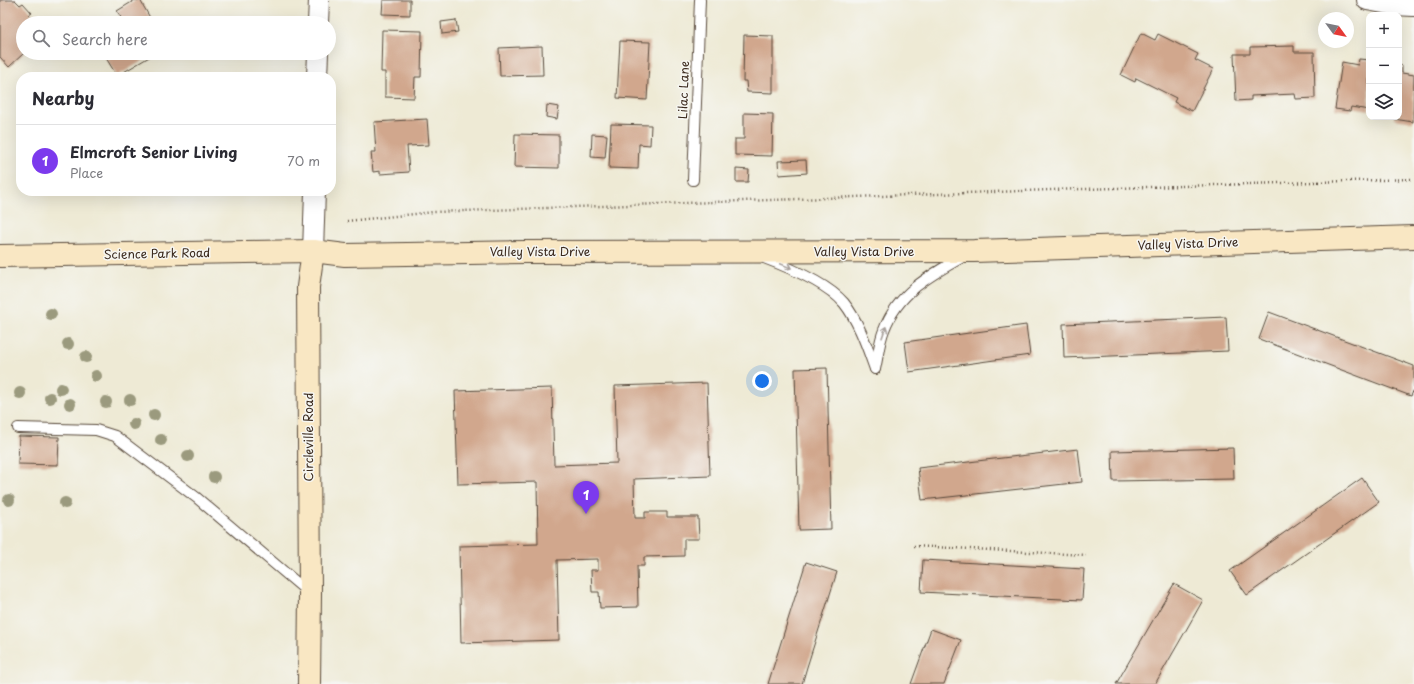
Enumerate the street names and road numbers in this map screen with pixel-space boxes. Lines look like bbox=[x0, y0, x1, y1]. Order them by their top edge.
street label: Lilac Lane bbox=[673, 61, 693, 119]
street label: Valley Vista Drive bbox=[1137, 232, 1239, 254]
street label: Valley Vista Drive bbox=[490, 242, 591, 260]
street label: Valley Vista Drive bbox=[814, 242, 915, 260]
street label: Science Park Road bbox=[104, 243, 210, 263]
street label: Circleville Road bbox=[299, 392, 317, 481]

